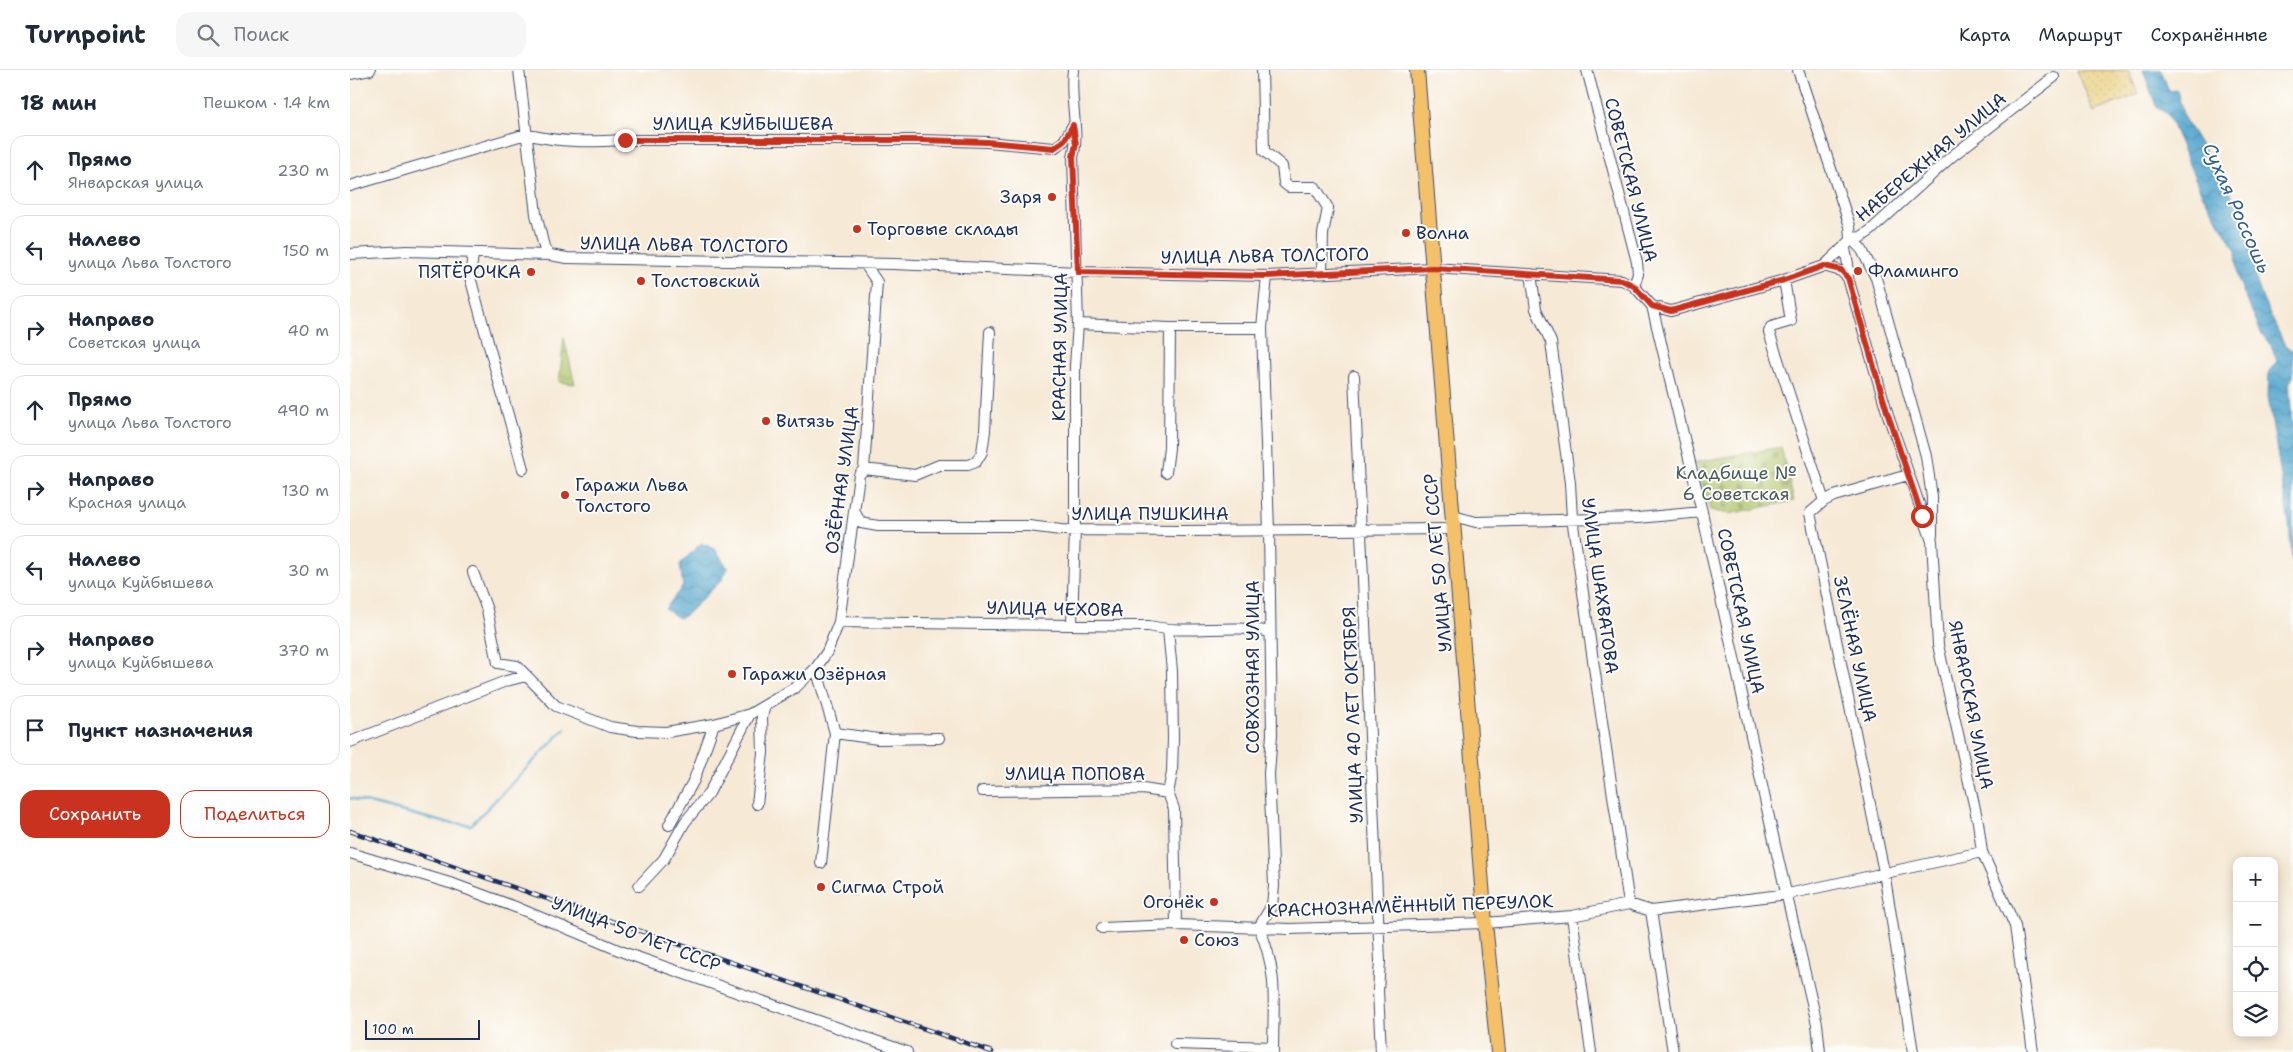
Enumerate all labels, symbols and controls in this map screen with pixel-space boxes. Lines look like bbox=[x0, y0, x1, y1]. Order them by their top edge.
search box bbox=[176, 12, 526, 57]
text: Turnpoint bbox=[25, 19, 146, 51]
icon: search bbox=[194, 21, 222, 49]
text: Поиск bbox=[234, 22, 289, 47]
text: Карта bbox=[1959, 23, 2010, 47]
text: Маршрут bbox=[2038, 23, 2122, 47]
text: Сохранённые bbox=[2150, 23, 2268, 47]
street label: НАБЕРЕЖНАЯ УЛИЦА bbox=[1851, 87, 2011, 227]
text: 18 мин bbox=[20, 89, 97, 117]
text: Пешком · 1.4 km bbox=[203, 92, 330, 113]
street label: СОВЕТСКАЯ УЛИЦА bbox=[1599, 95, 1663, 265]
street label: УЛИЦА КУЙБЫШЕВА bbox=[652, 112, 834, 136]
route end bbox=[614, 129, 637, 152]
water label: Сухая Россошь bbox=[2197, 139, 2277, 277]
text: Прямо bbox=[68, 147, 132, 172]
icon: ahead bbox=[21, 156, 49, 184]
text: 230 m bbox=[277, 160, 329, 181]
text: Январская улица bbox=[68, 172, 203, 193]
place label: Заря bbox=[1000, 185, 1042, 209]
marker: Заря bbox=[1046, 191, 1058, 203]
place label: Торговые склады bbox=[867, 217, 1019, 241]
place label: Волна bbox=[1416, 221, 1469, 245]
marker: Торговые склады bbox=[851, 223, 863, 235]
text: Налево bbox=[68, 227, 141, 252]
marker: Волна bbox=[1400, 227, 1412, 239]
street label: УЛИЦА ЛЬВА ТОЛСТОГО bbox=[580, 231, 788, 259]
icon: left bbox=[21, 236, 49, 264]
text: 150 m bbox=[282, 240, 329, 261]
street label: УЛИЦА ЛЬВА ТОЛСТОГО bbox=[1161, 242, 1369, 270]
text: улица Льва Толстого bbox=[68, 252, 232, 273]
place label: Фламинго bbox=[1868, 259, 1959, 283]
place label: ПЯТЁРОЧКА bbox=[418, 260, 521, 284]
marker: Фламинго bbox=[1852, 265, 1864, 277]
marker: ПЯТЁРОЧКА bbox=[525, 266, 537, 278]
place label: Толстовский bbox=[651, 269, 760, 293]
street label: КРАСНАЯ УЛИЦА bbox=[1047, 272, 1073, 422]
marker: Толстовский bbox=[635, 275, 647, 287]
text: Направо bbox=[68, 307, 154, 332]
icon: right bbox=[21, 316, 49, 344]
text: 40 m bbox=[287, 320, 329, 341]
text: Советская улица bbox=[68, 332, 200, 353]
text: Прямо bbox=[68, 387, 132, 412]
icon: ahead bbox=[21, 396, 49, 424]
text: 490 m bbox=[277, 400, 329, 421]
street label: ОЗЁРНАЯ УЛИЦА bbox=[820, 405, 864, 555]
place label: Витязь bbox=[776, 409, 834, 433]
text: улица Льва Толстого bbox=[68, 412, 232, 433]
marker: Витязь bbox=[760, 415, 772, 427]
park label: Кладбище № 6 Советская bbox=[1675, 461, 1797, 506]
text: Направо bbox=[68, 467, 154, 492]
place label: Гаражи Льва Толстого bbox=[575, 473, 688, 518]
street label: УЛИЦА 50 ЛЕТ СССР bbox=[1418, 473, 1458, 653]
icon: right bbox=[21, 476, 49, 504]
text: 130 m bbox=[282, 480, 329, 501]
marker: Гаражи Льва Толстого bbox=[559, 489, 571, 501]
text: Красная улица bbox=[68, 492, 186, 513]
street label: УЛИЦА ШАХВАТОВА bbox=[1576, 496, 1624, 676]
street label: УЛИЦА ПУШКИНА bbox=[1071, 502, 1229, 526]
route start bbox=[1911, 505, 1934, 528]
street label: СОВЕТСКАЯ УЛИЦА bbox=[1712, 526, 1770, 696]
text: Налево bbox=[68, 547, 141, 572]
icon: left bbox=[21, 556, 49, 584]
text: 30 m bbox=[288, 560, 329, 581]
text: улица Куйбышева bbox=[68, 572, 213, 593]
street label: ЗЕЛЁНАЯ УЛИЦА bbox=[1828, 574, 1882, 724]
street label: СОВХОЗНАЯ УЛИЦА bbox=[1241, 580, 1265, 754]
street label: УЛИЦА ЧЕХОВА bbox=[986, 596, 1124, 622]
street label: УЛИЦА 40 ЛЕТ ОКТЯБРЯ bbox=[1337, 606, 1369, 824]
street label: ЯНВАРСКАЯ УЛИЦА bbox=[1943, 619, 1999, 791]
text: Направо bbox=[68, 627, 154, 652]
icon: right bbox=[21, 636, 49, 664]
text: 370 m bbox=[278, 640, 329, 661]
text: улица Куйбышева bbox=[68, 652, 213, 673]
place label: Гаражи Озёрная bbox=[742, 662, 887, 686]
marker: Гаражи Озёрная bbox=[726, 668, 738, 680]
icon: arrive bbox=[21, 716, 49, 744]
text: Пункт назначения bbox=[68, 718, 253, 743]
street label: УЛИЦА ПОПОВА bbox=[1005, 762, 1145, 786]
button: Сохранить bbox=[20, 790, 170, 838]
button: Поделиться bbox=[180, 790, 330, 838]
map controls bbox=[2233, 857, 2278, 1037]
button: + bbox=[2233, 857, 2278, 902]
place label: Сигма Строй bbox=[831, 875, 944, 899]
marker: Сигма Строй bbox=[815, 881, 827, 893]
street label: КРАСНОЗНАМЁННЫЙ ПЕРЕУЛОК bbox=[1266, 889, 1554, 923]
place label: Огонёк bbox=[1143, 890, 1204, 914]
street label: УЛИЦА 50 ЛЕТ СССР bbox=[548, 891, 724, 977]
marker: Огонёк bbox=[1208, 896, 1220, 908]
button: − bbox=[2233, 902, 2278, 947]
place label: Союз bbox=[1194, 928, 1239, 952]
marker: Союз bbox=[1178, 934, 1190, 946]
button: locate bbox=[2233, 947, 2278, 992]
button: layers bbox=[2233, 992, 2278, 1037]
scale bar bbox=[365, 1017, 480, 1040]
text: 100 m bbox=[372, 1020, 414, 1038]

